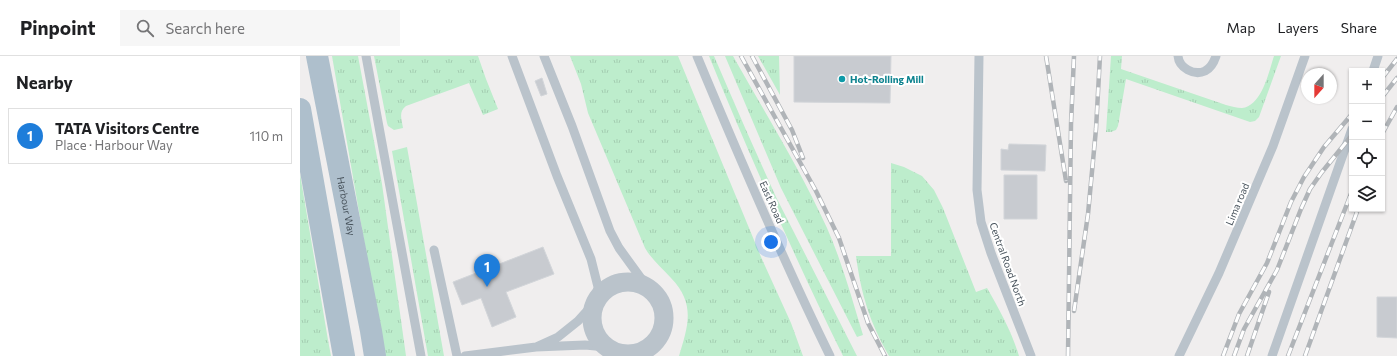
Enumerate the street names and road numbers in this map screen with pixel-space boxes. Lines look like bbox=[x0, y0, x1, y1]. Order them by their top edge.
street label: Harbour Way bbox=[335, 175, 358, 237]
street label: East Road bbox=[757, 179, 787, 225]
street label: Lima road bbox=[1223, 181, 1251, 227]
street label: Central Road North bbox=[987, 221, 1029, 307]

